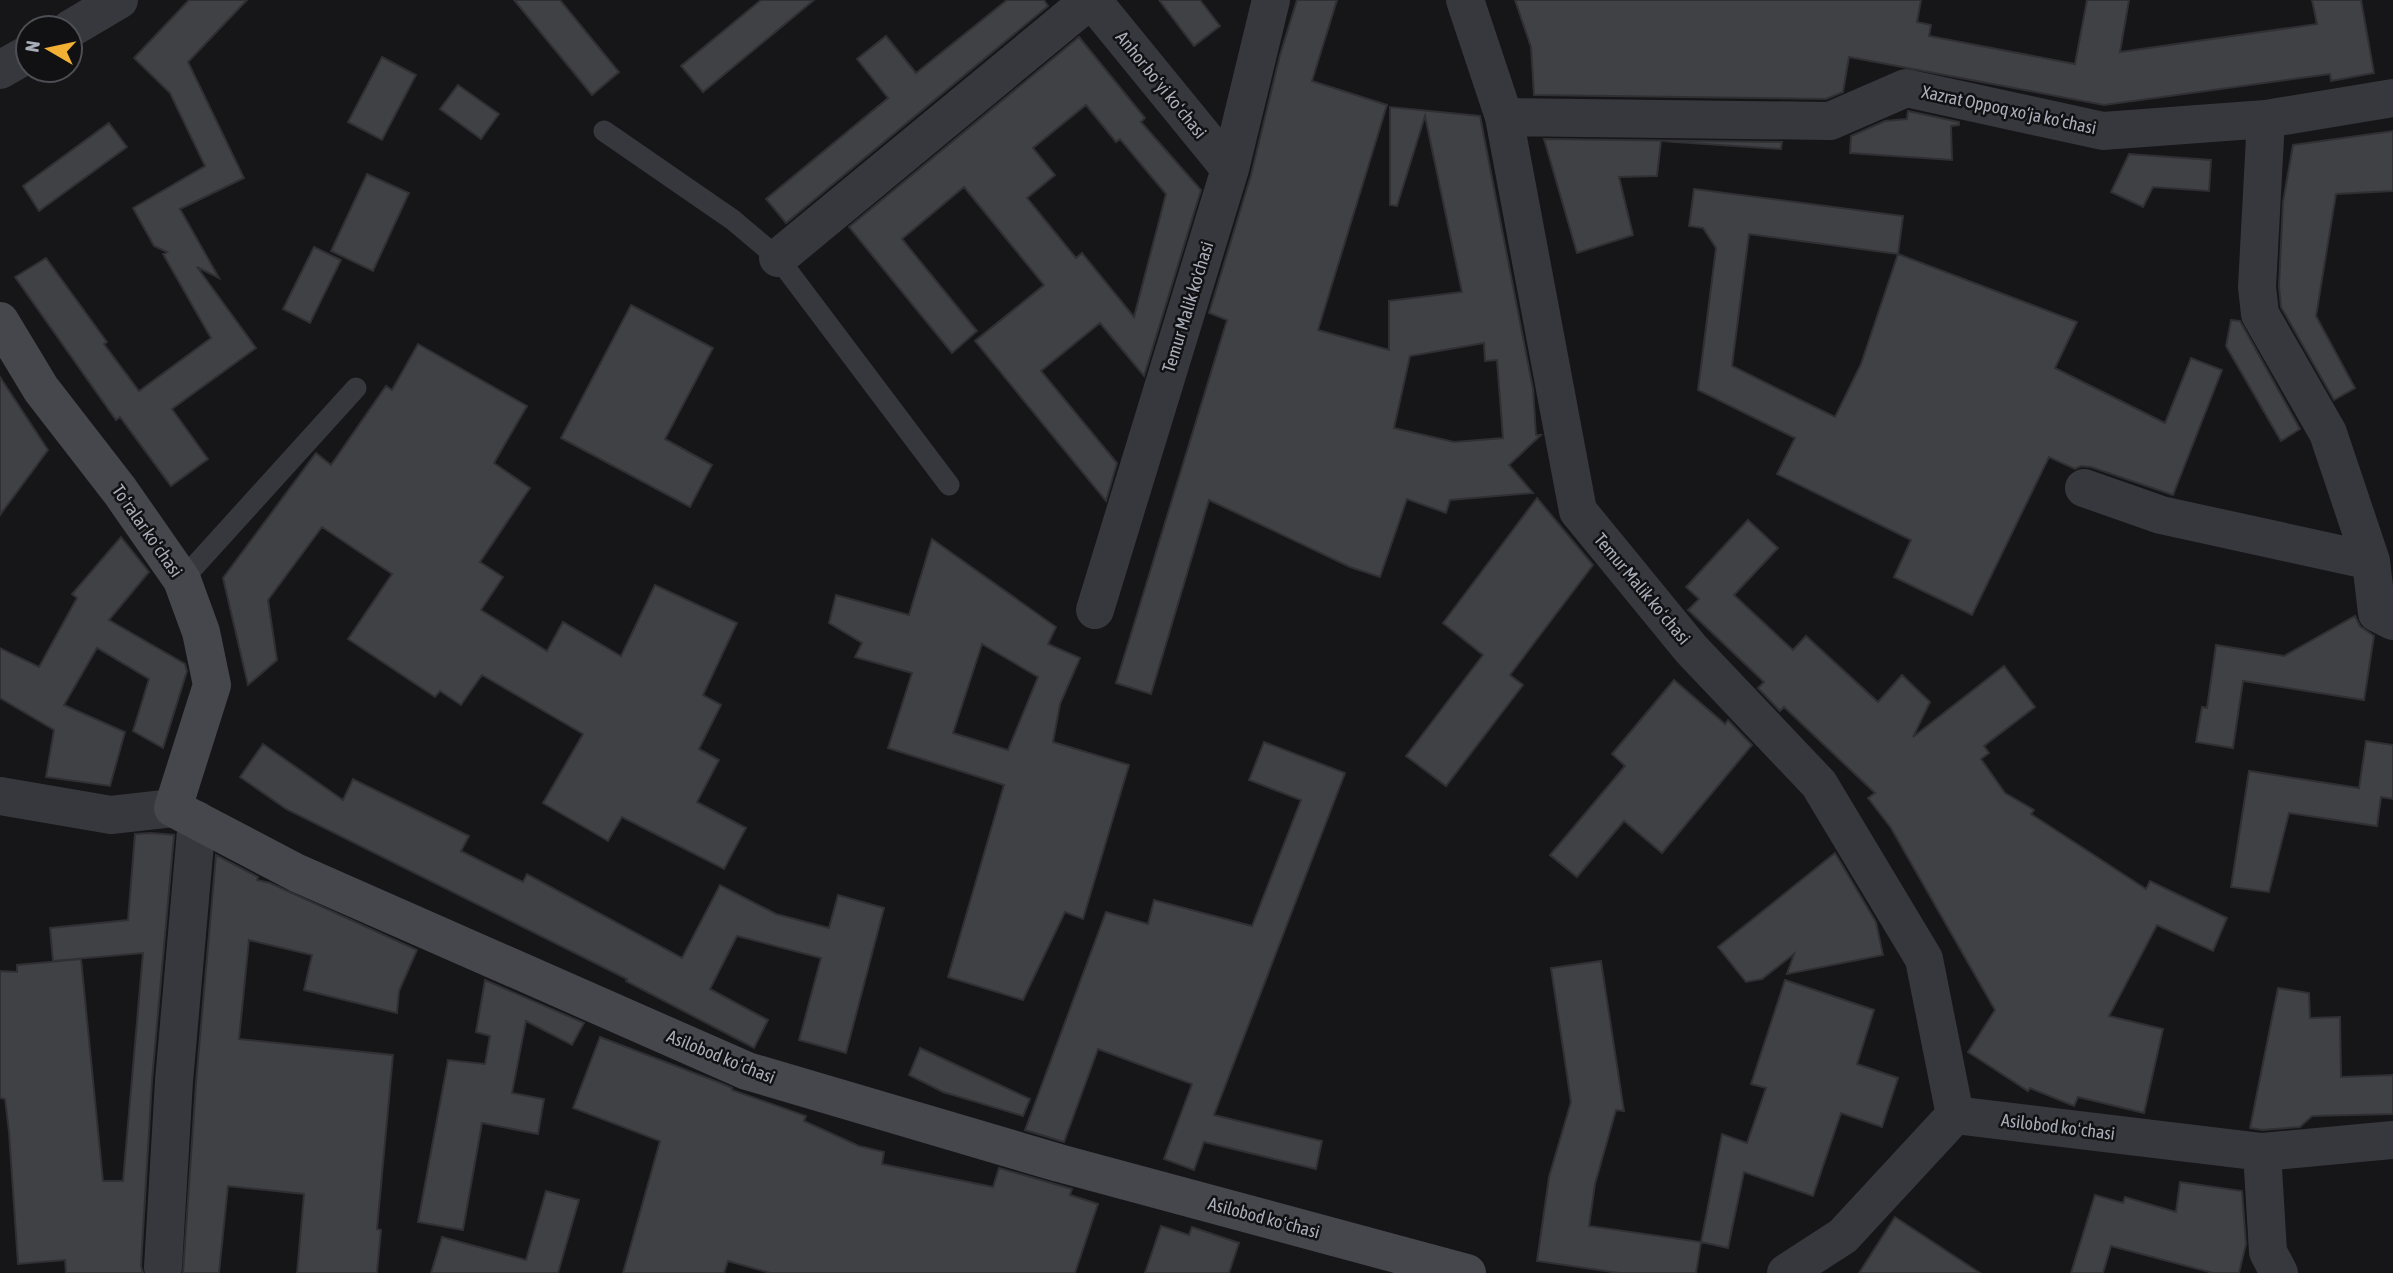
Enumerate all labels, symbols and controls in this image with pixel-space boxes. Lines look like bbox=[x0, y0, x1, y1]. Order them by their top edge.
north arrow bbox=[14, 14, 84, 84]
street label: Anhor boʻyi koʻchasi bbox=[1112, 27, 1211, 143]
text: N bbox=[20, 39, 44, 54]
street label: Xazrat Oppoq xo‘ja ko‘chasi bbox=[1920, 81, 2098, 138]
street label: Temur Malik ko'chasi bbox=[1158, 239, 1217, 375]
street label: Toʻralar koʻchasi bbox=[108, 481, 187, 581]
street label: Temur Malik koʻchasi bbox=[1590, 529, 1695, 648]
street label: Asilobod koʻchasi bbox=[664, 1025, 778, 1088]
street label: Asilobod koʻchasi bbox=[2000, 1109, 2116, 1144]
street label: Asilobod koʻchasi bbox=[1206, 1193, 1322, 1242]

